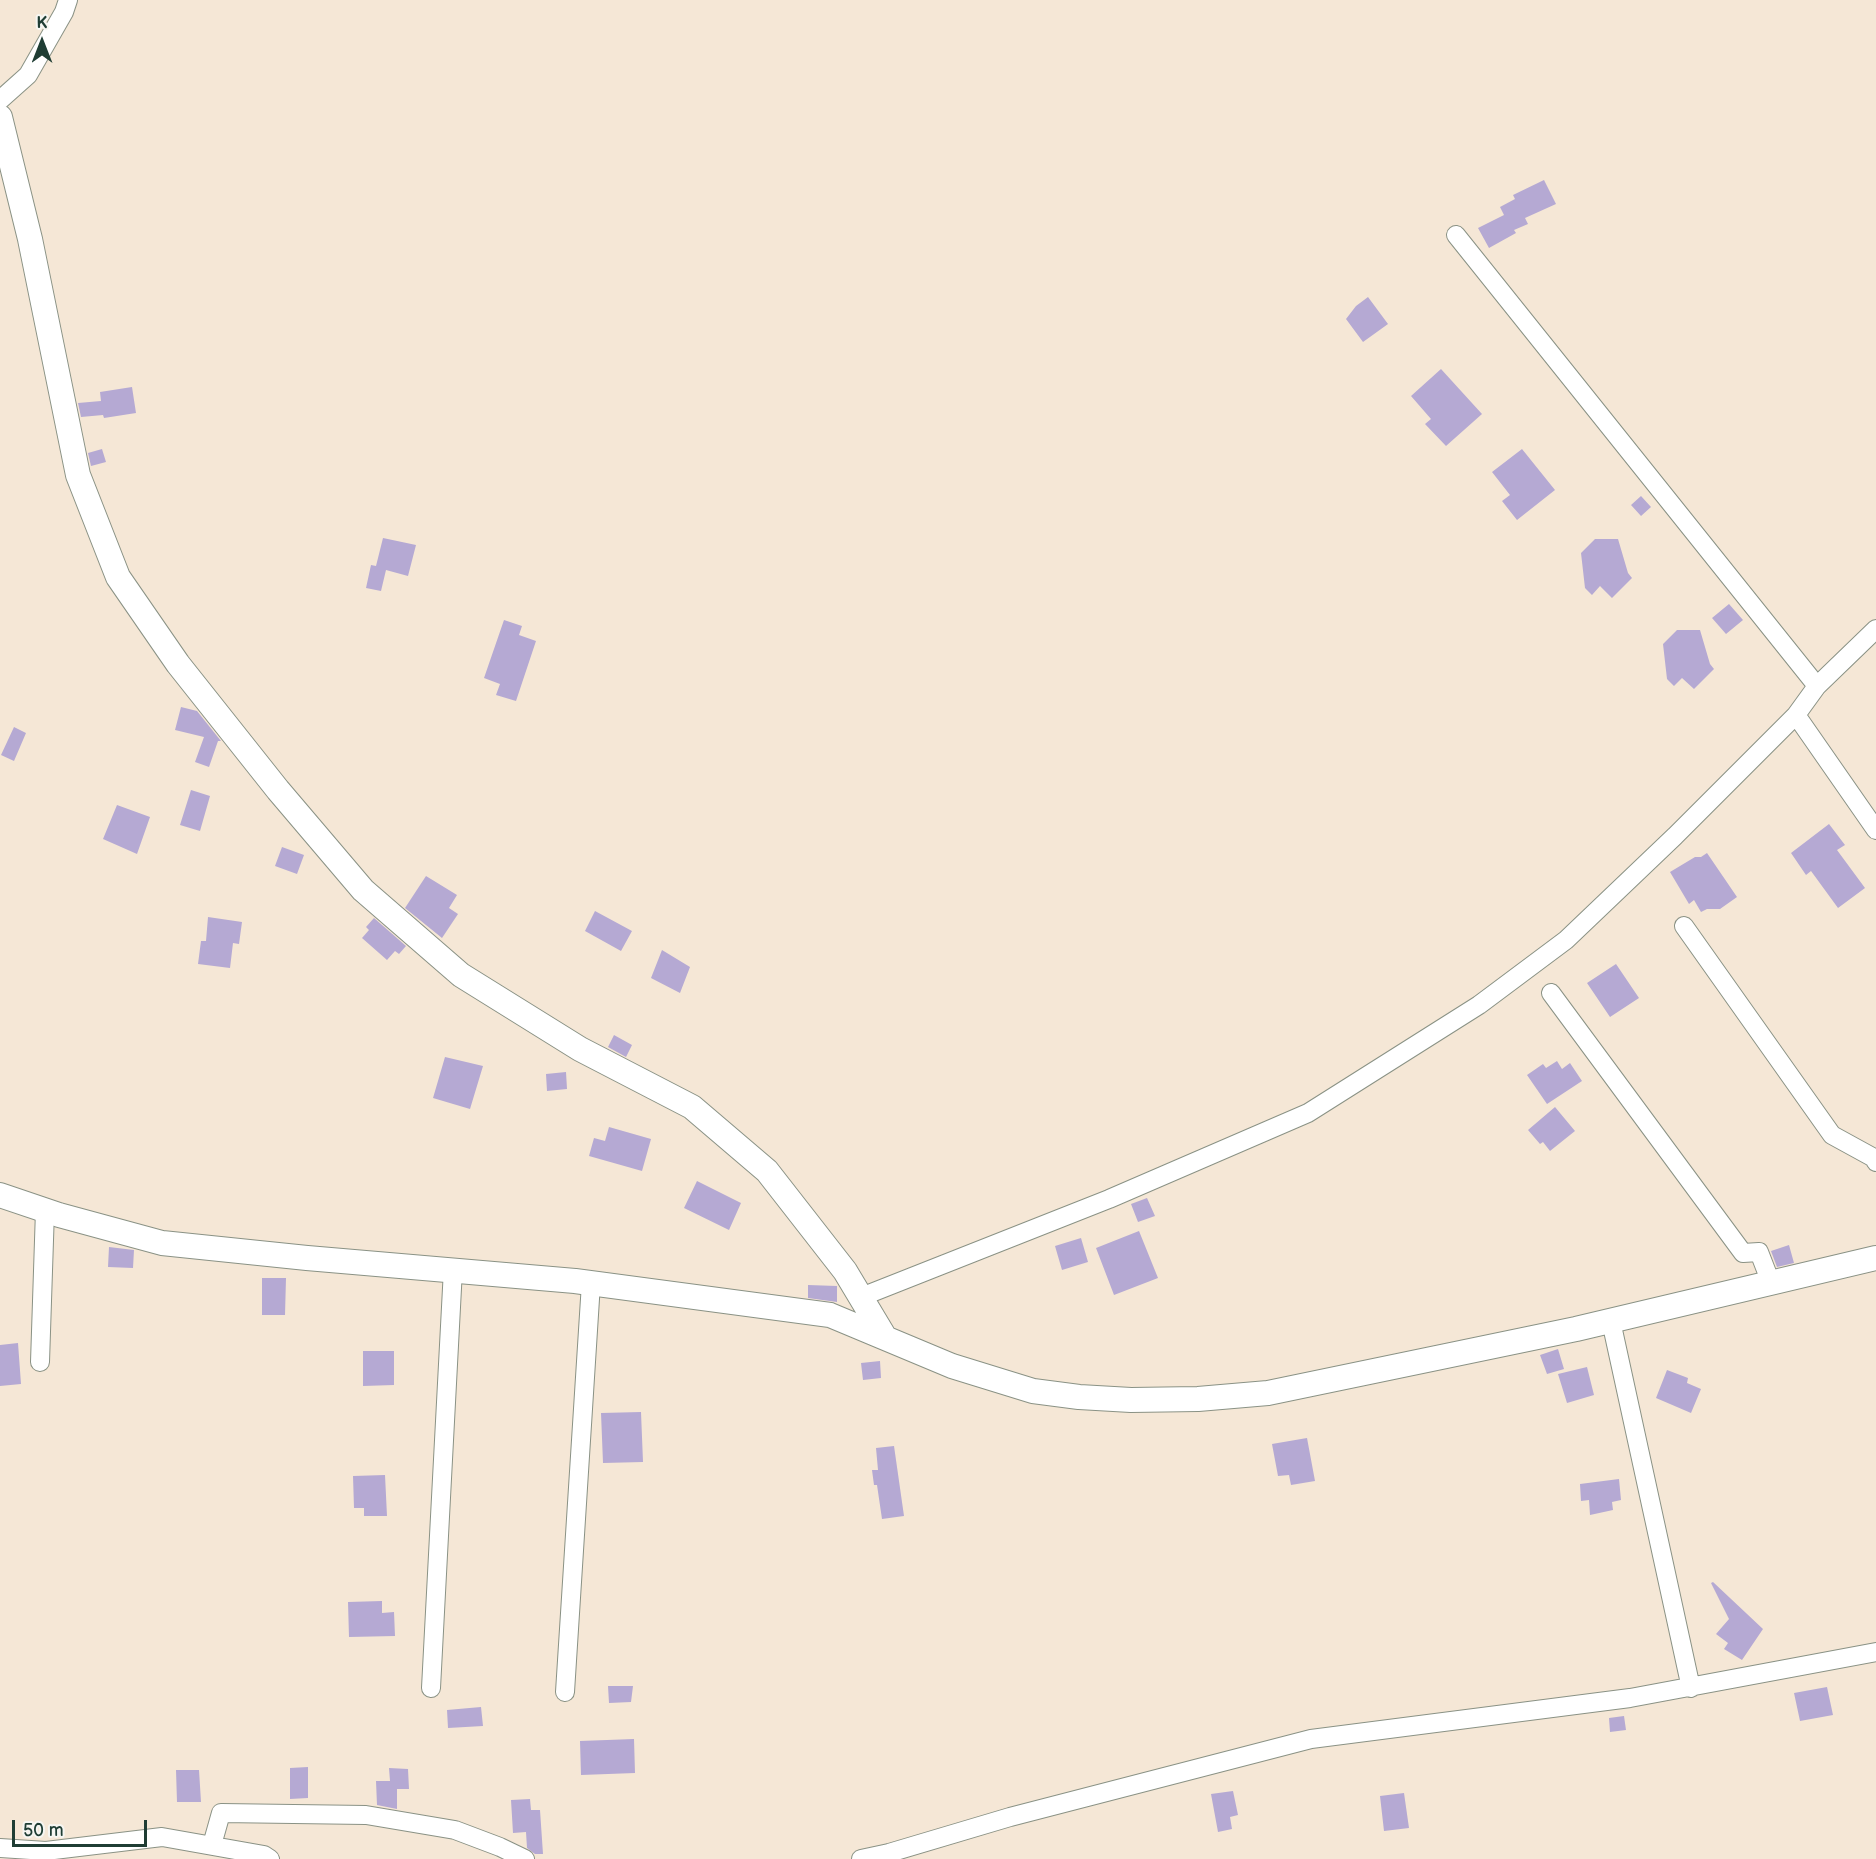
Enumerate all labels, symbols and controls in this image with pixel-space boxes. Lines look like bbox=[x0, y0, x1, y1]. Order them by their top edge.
north arrow bbox=[12, 12, 72, 72]
text: K bbox=[37, 14, 47, 33]
scale bar bbox=[15, 1808, 150, 1846]
text: 50 m bbox=[23, 1820, 64, 1841]

